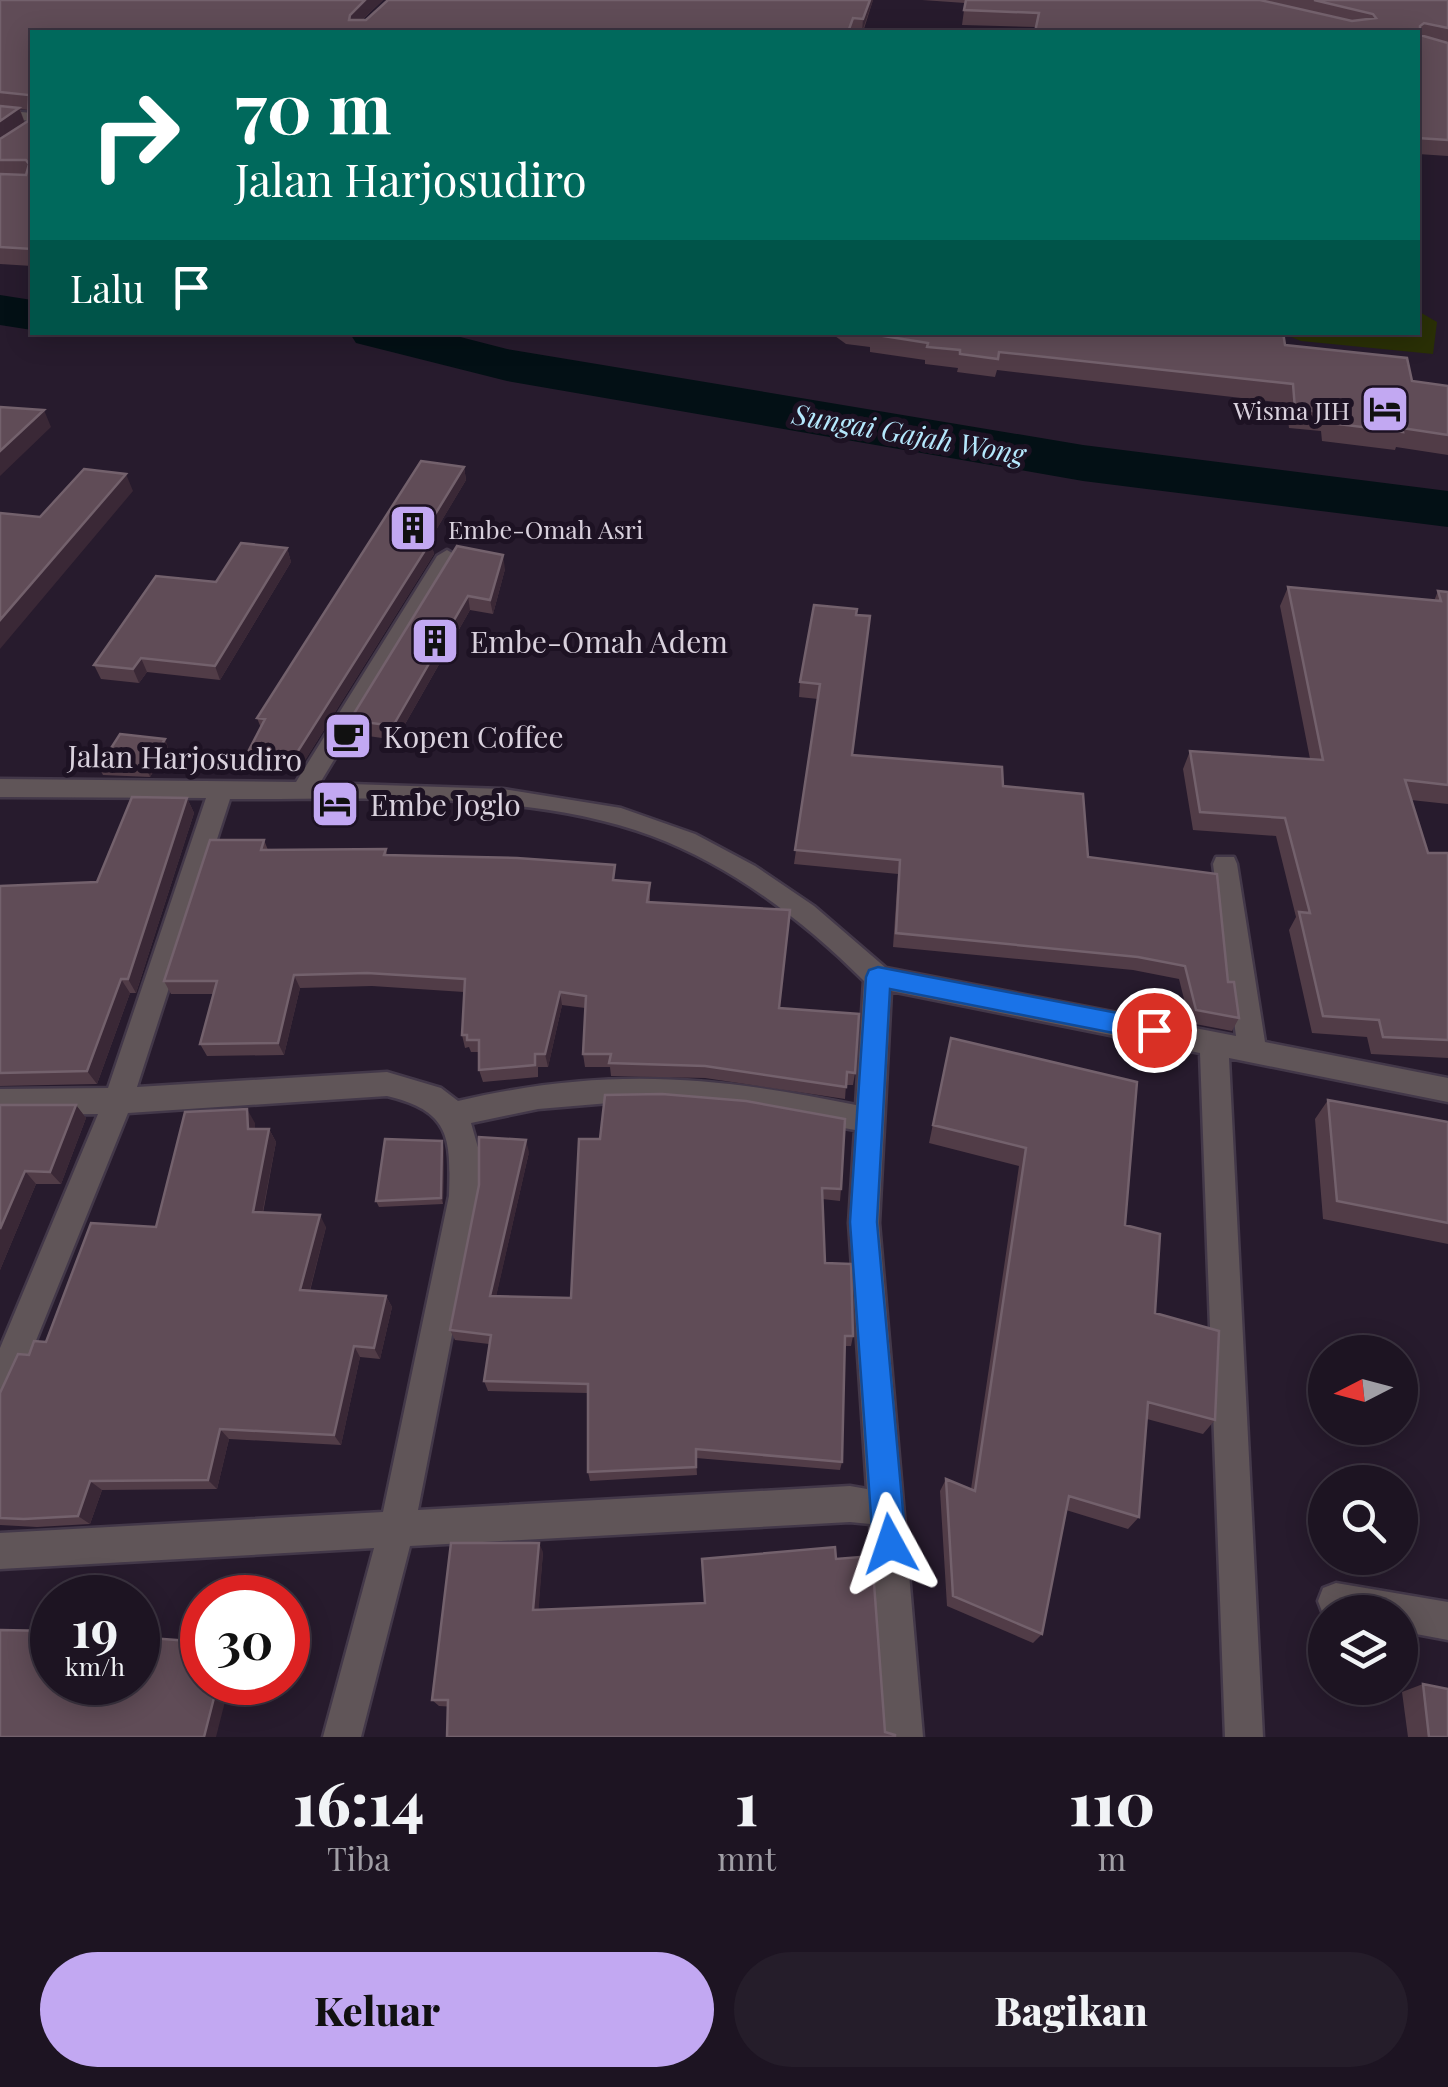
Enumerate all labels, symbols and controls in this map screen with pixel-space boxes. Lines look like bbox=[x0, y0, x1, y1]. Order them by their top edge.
text: 70 m bbox=[235, 58, 392, 152]
icon: right bbox=[70, 70, 200, 200]
text: Jalan Harjosudiro bbox=[235, 148, 587, 208]
icon: arrive bbox=[164, 260, 219, 315]
text: Lalu bbox=[70, 262, 144, 313]
hotel icon: Wisma JIH bbox=[1359, 383, 1411, 435]
place label: Wisma JIH bbox=[1232, 393, 1350, 426]
water label: Sungai Gajah Wong bbox=[789, 394, 1031, 472]
building icon: Embe-Omah Asri bbox=[387, 502, 439, 554]
place label: Embe-Omah Asri bbox=[448, 512, 643, 545]
building icon: Embe-Omah Adem bbox=[409, 615, 461, 667]
place label: Embe-Omah Adem bbox=[470, 621, 728, 661]
cafe icon: Kopen Coffee bbox=[322, 710, 374, 762]
place label: Kopen Coffee bbox=[383, 716, 564, 756]
street label: Jalan Harjosudiro bbox=[66, 735, 303, 779]
hotel icon: Embe Joglo bbox=[309, 778, 361, 830]
place label: Embe Joglo bbox=[370, 784, 521, 824]
pin bbox=[1112, 988, 1197, 1073]
icon: arrive bbox=[1127, 1003, 1182, 1058]
north arrow bbox=[1308, 1335, 1418, 1445]
map controls bbox=[1308, 1335, 1418, 1705]
button: search bbox=[1308, 1465, 1418, 1575]
position arrow bbox=[838, 1492, 942, 1596]
speed limit sign: 30 bbox=[180, 1575, 310, 1705]
text: 19 bbox=[72, 1594, 118, 1661]
button: layers bbox=[1308, 1595, 1418, 1705]
text: km/h bbox=[65, 1649, 125, 1682]
text: 16:14 bbox=[293, 1761, 424, 1841]
text: 1 bbox=[735, 1761, 758, 1841]
text: 110 bbox=[1069, 1761, 1155, 1841]
text: Tiba bbox=[327, 1836, 390, 1879]
text: mnt bbox=[717, 1836, 776, 1879]
text: m bbox=[1098, 1836, 1126, 1879]
button: Keluar bbox=[40, 1952, 714, 2067]
button: Bagikan bbox=[734, 1952, 1408, 2067]

